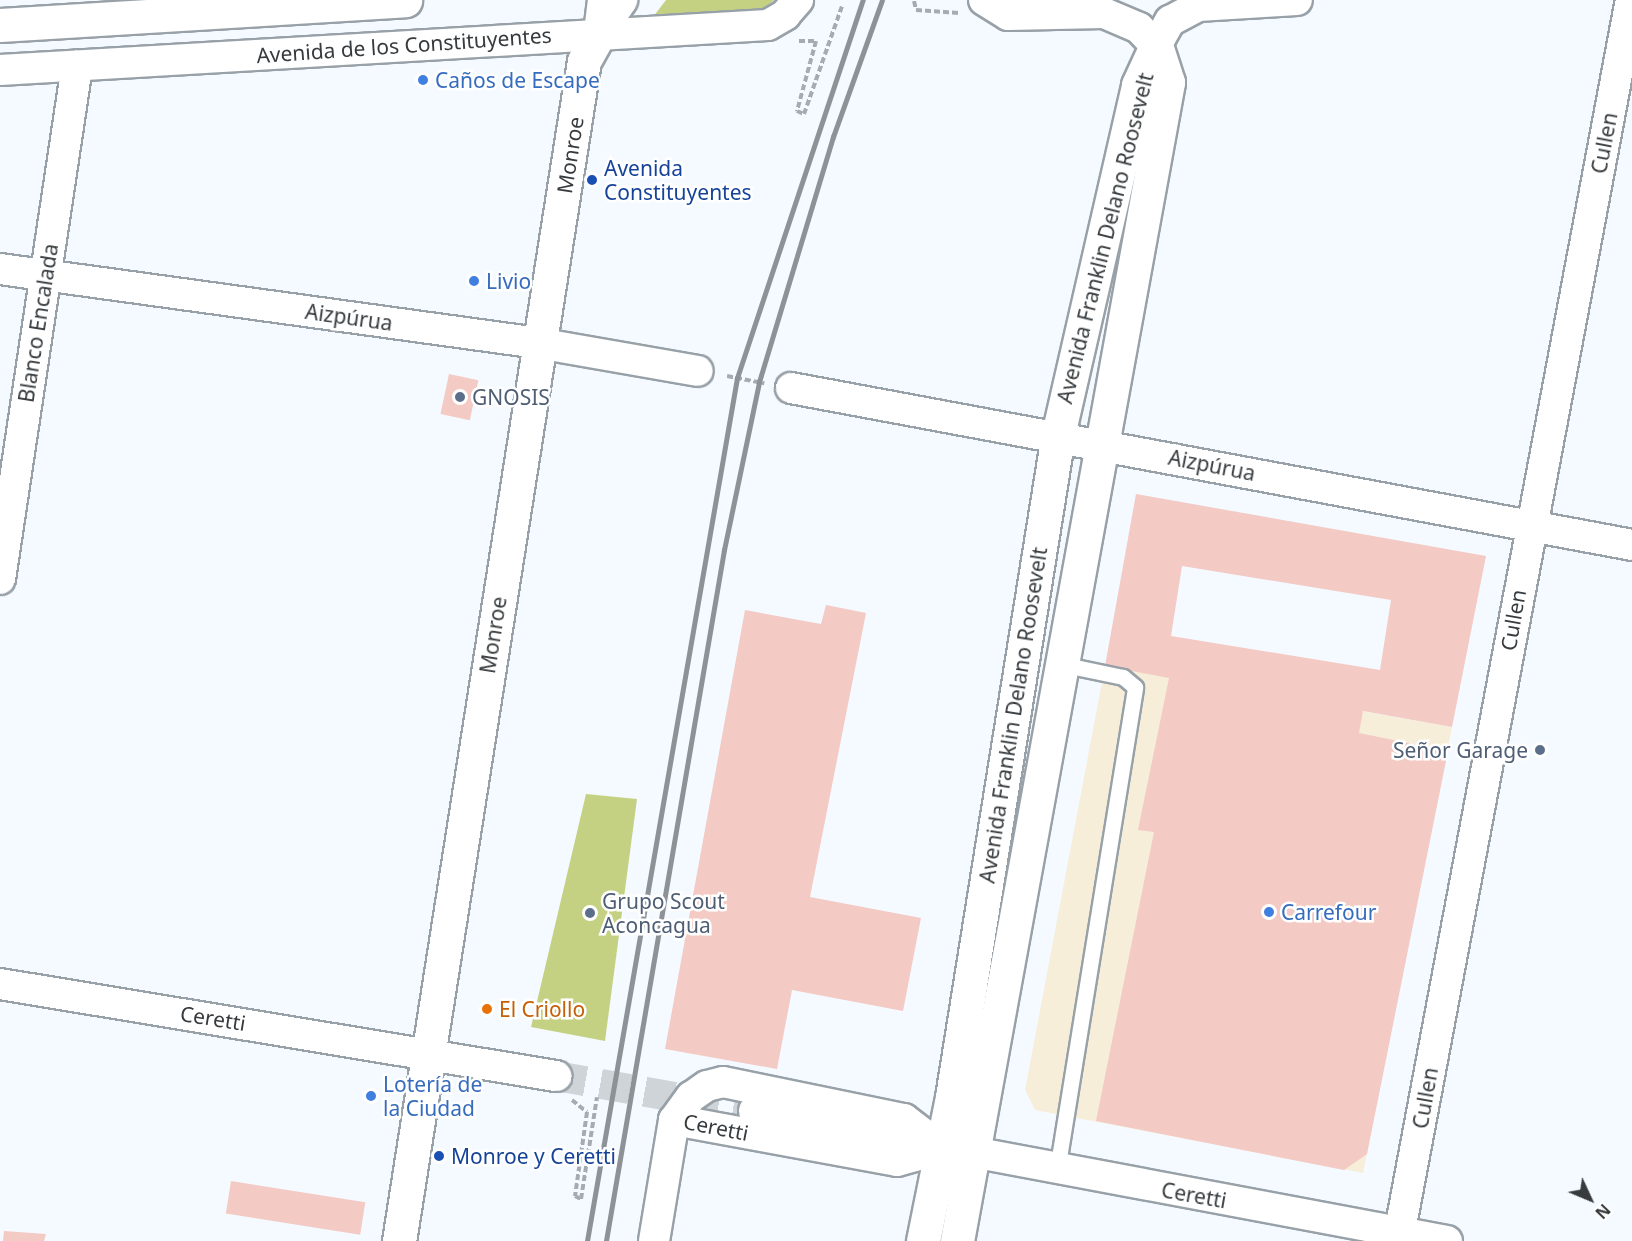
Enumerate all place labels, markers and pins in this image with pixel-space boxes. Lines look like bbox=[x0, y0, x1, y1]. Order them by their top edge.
place label: Caños de Escape bbox=[435, 67, 600, 93]
marker: Caños de Escape bbox=[416, 73, 430, 87]
place label: Avenida Constituyentes bbox=[604, 155, 752, 205]
marker: Avenida Constituyentes bbox=[585, 173, 599, 187]
place label: Livio bbox=[486, 268, 531, 294]
marker: Livio bbox=[467, 274, 481, 288]
place label: GNOSIS bbox=[472, 384, 550, 410]
marker: GNOSIS bbox=[453, 390, 467, 404]
place label: Señor Garage bbox=[1393, 737, 1528, 763]
marker: Señor Garage bbox=[1533, 743, 1547, 757]
place label: Grupo Scout Aconcagua bbox=[602, 888, 725, 938]
place label: Carrefour bbox=[1281, 899, 1376, 925]
marker: Carrefour bbox=[1262, 905, 1276, 919]
marker: Grupo Scout Aconcagua bbox=[583, 906, 597, 920]
place label: El Criollo bbox=[499, 996, 585, 1022]
marker: El Criollo bbox=[480, 1002, 494, 1016]
place label: Lotería de la Ciudad bbox=[383, 1071, 482, 1121]
marker: Lotería de la Ciudad bbox=[364, 1089, 378, 1103]
place label: Monroe y Ceretti bbox=[451, 1143, 616, 1169]
marker: Monroe y Ceretti bbox=[432, 1149, 446, 1163]

